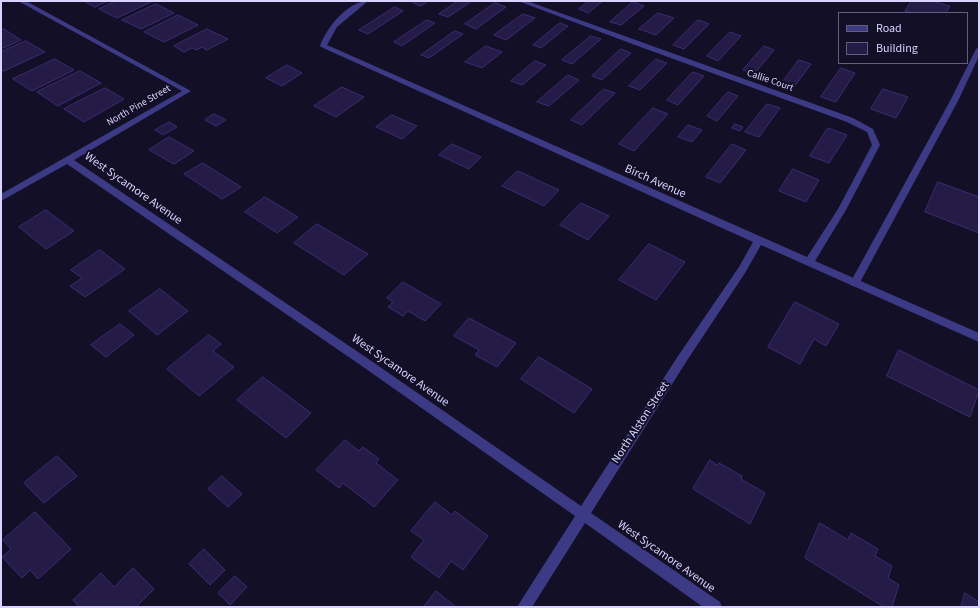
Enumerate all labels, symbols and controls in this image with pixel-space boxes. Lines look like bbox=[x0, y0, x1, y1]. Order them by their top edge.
legend bbox=[838, 12, 968, 64]
text: Road bbox=[876, 20, 902, 37]
text: Building bbox=[876, 40, 918, 57]
street label: Callie Court bbox=[745, 67, 795, 95]
street label: North Pine Street bbox=[105, 83, 173, 129]
street label: West Sycamore Avenue bbox=[81, 150, 185, 228]
street label: Birch Avenue bbox=[622, 162, 688, 202]
street label: West Sycamore Avenue bbox=[348, 332, 452, 410]
street label: North Alston Street bbox=[609, 379, 673, 467]
street label: West Sycamore Avenue bbox=[614, 518, 718, 596]

